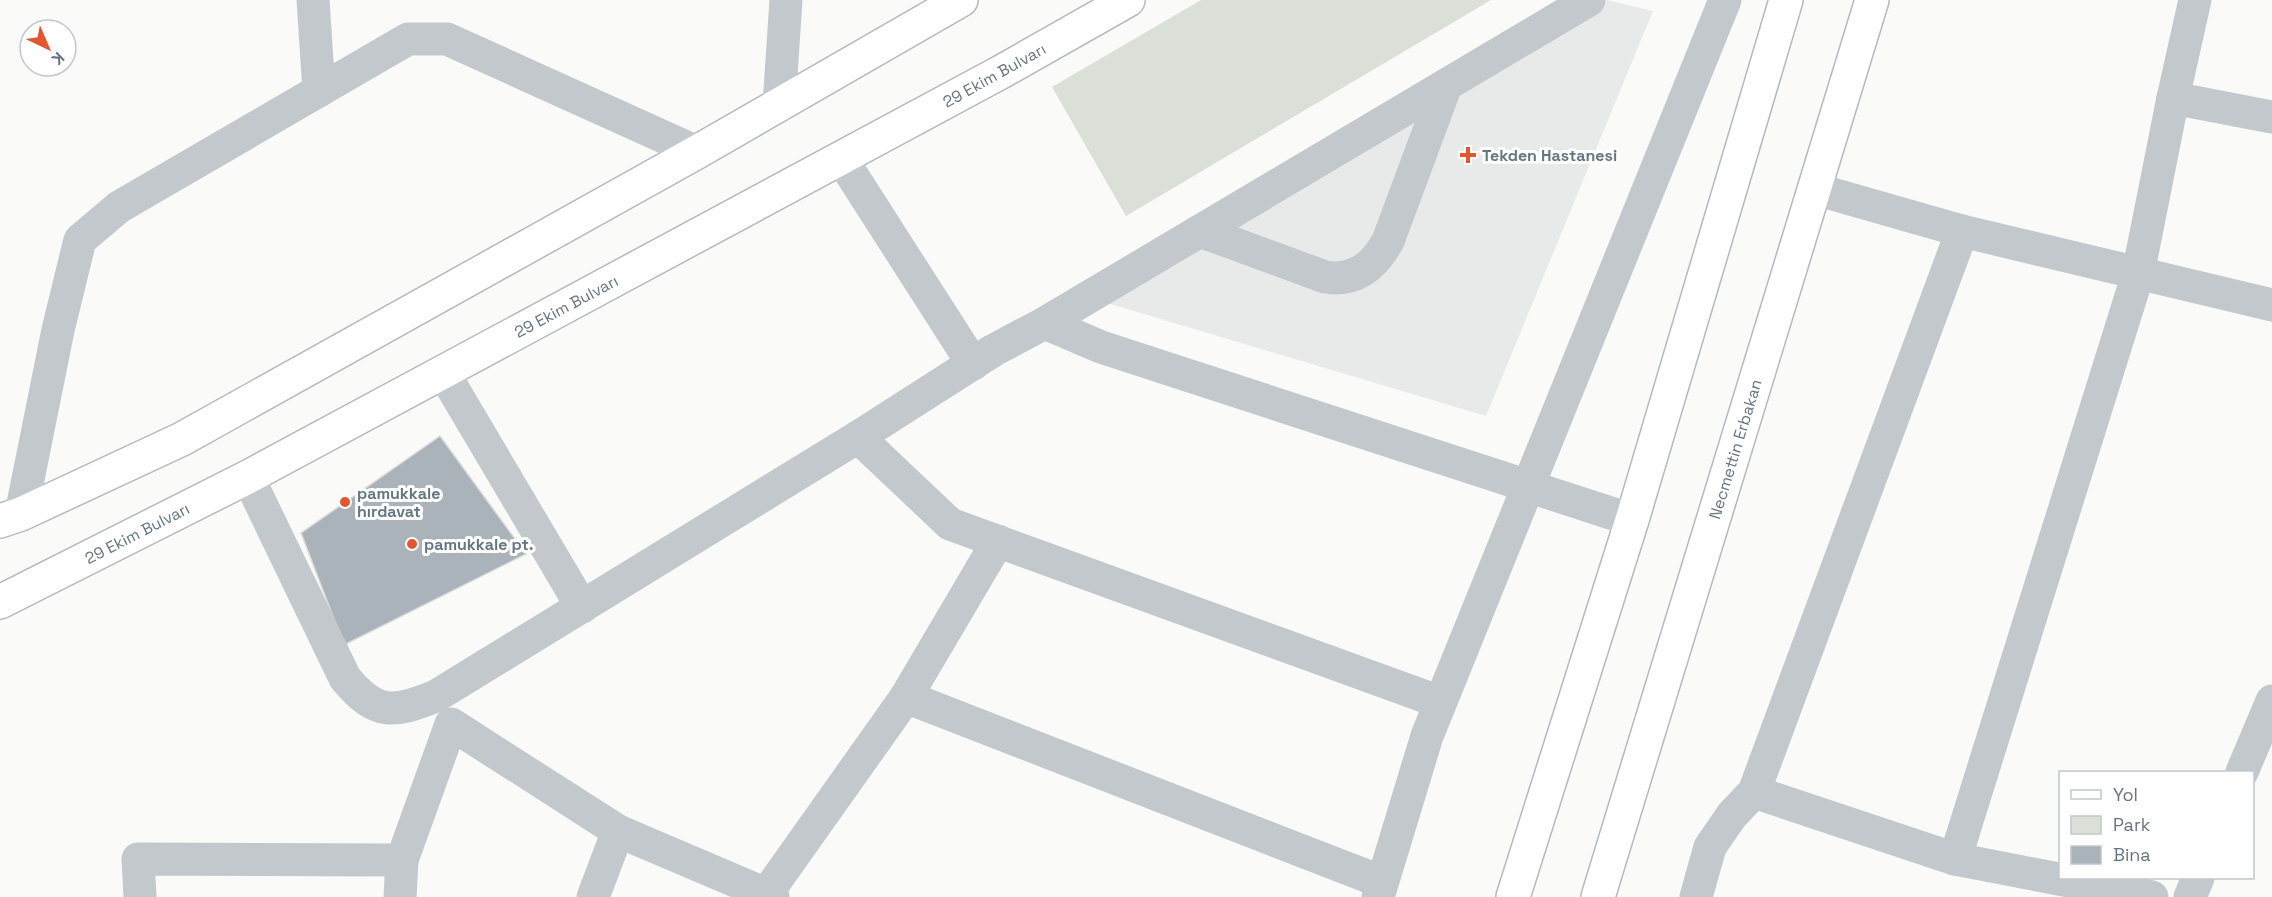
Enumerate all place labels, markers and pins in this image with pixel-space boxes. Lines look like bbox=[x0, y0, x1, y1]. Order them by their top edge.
place label: Tekden Hastanesi bbox=[1482, 145, 1617, 166]
marker: Tekden Hastanesi bbox=[1459, 146, 1477, 164]
place label: pamukkale hırdavat bbox=[357, 483, 440, 522]
marker: pamukkale hırdavat bbox=[338, 495, 352, 509]
place label: pamukkale pt. bbox=[424, 534, 534, 555]
marker: pamukkale pt. bbox=[405, 537, 419, 551]

